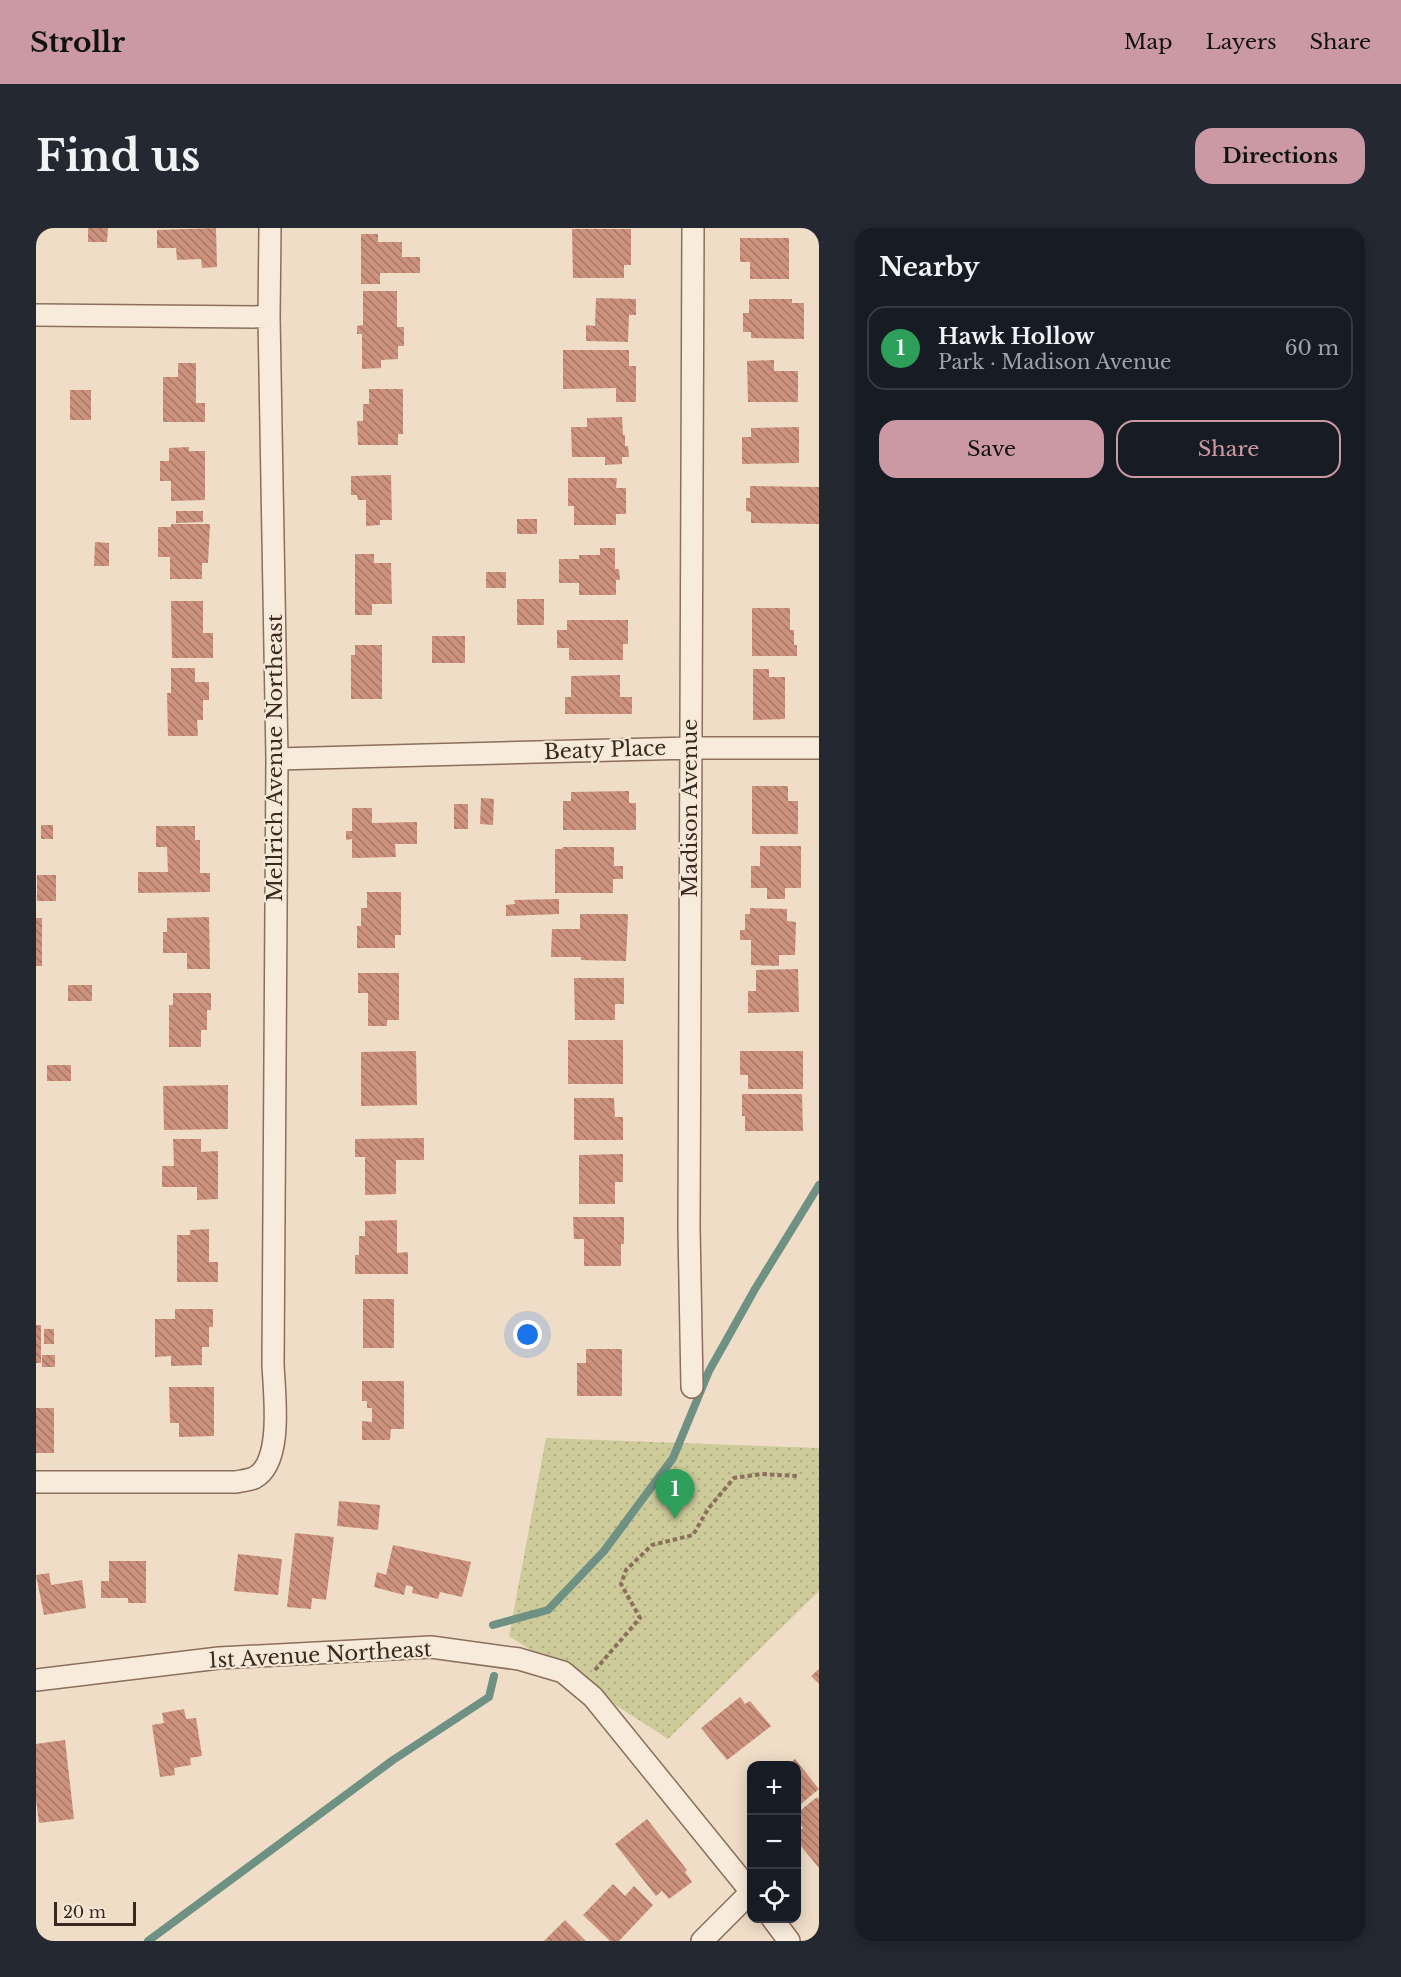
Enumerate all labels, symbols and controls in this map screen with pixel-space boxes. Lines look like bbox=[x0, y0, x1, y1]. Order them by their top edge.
text: Strollr bbox=[30, 25, 125, 60]
text: Map bbox=[1124, 29, 1173, 55]
text: Layers bbox=[1206, 29, 1277, 55]
text: Share bbox=[1310, 29, 1371, 55]
button: Directions bbox=[1195, 128, 1365, 184]
text: Find us bbox=[36, 130, 200, 182]
text: Nearby bbox=[879, 251, 980, 283]
text: Hawk Hollow bbox=[938, 323, 1095, 350]
text: 1 bbox=[896, 336, 905, 360]
text: 60 m bbox=[1285, 336, 1339, 360]
text: Park · Madison Avenue bbox=[938, 350, 1172, 374]
button: Save bbox=[879, 420, 1104, 478]
button: Share bbox=[1116, 420, 1341, 478]
street label: Mellrich Avenue Northeast bbox=[262, 614, 288, 902]
street label: Madison Avenue bbox=[677, 719, 703, 897]
street label: Beaty Place bbox=[543, 735, 667, 765]
your location bbox=[513, 1320, 542, 1349]
pin: 1 bbox=[656, 1470, 694, 1519]
street label: 1st Avenue Northeast bbox=[208, 1636, 432, 1674]
map controls bbox=[747, 1761, 801, 1923]
button: + bbox=[747, 1761, 801, 1815]
button: − bbox=[747, 1815, 801, 1869]
button: locate bbox=[747, 1869, 801, 1923]
scale bar bbox=[54, 1899, 136, 1926]
text: 20 m bbox=[63, 1902, 106, 1922]

